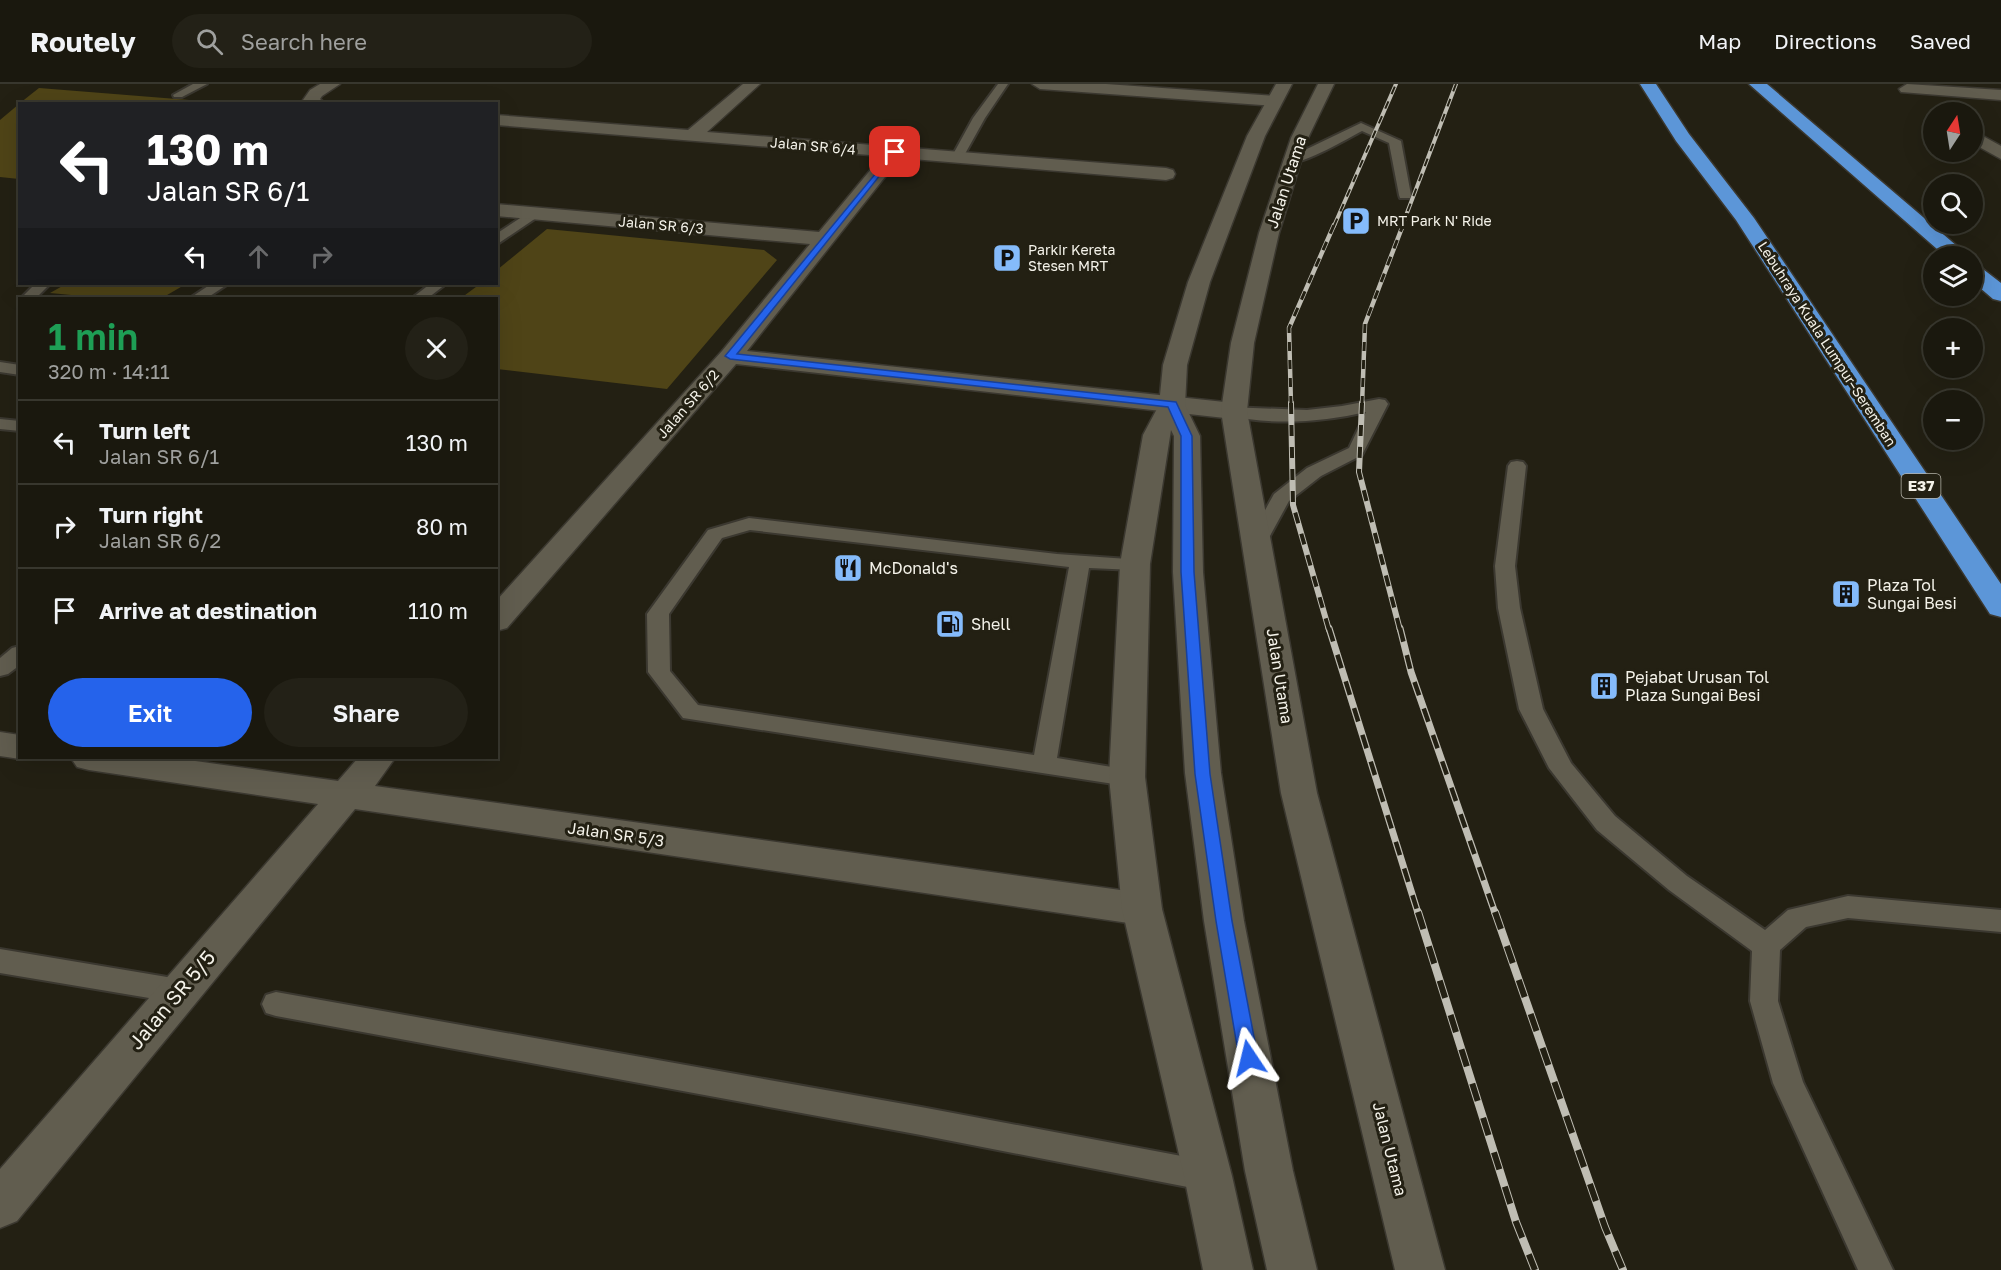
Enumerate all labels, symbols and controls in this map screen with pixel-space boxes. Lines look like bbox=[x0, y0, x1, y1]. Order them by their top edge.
search box bbox=[172, 14, 592, 68]
text: Routely bbox=[30, 25, 136, 58]
icon: search bbox=[193, 25, 226, 58]
text: Search here bbox=[241, 28, 367, 55]
text: Map bbox=[1698, 28, 1741, 54]
text: Directions bbox=[1774, 28, 1877, 54]
text: Saved bbox=[1910, 28, 1971, 54]
north arrow bbox=[1923, 102, 1983, 162]
map controls bbox=[1923, 102, 1983, 450]
text: 130 m bbox=[147, 124, 269, 174]
icon: left bbox=[48, 126, 126, 204]
pin bbox=[869, 126, 920, 177]
street label: Jalan SR 6/4 bbox=[770, 133, 857, 158]
street label: Jalan Utama bbox=[1262, 133, 1310, 231]
icon: arrive bbox=[878, 135, 911, 168]
button: search bbox=[1923, 174, 1983, 234]
text: Jalan SR 6/1 bbox=[147, 175, 309, 207]
parking icon: MRT Park N' Ride bbox=[1340, 205, 1372, 237]
street label: Jalan SR 6/3 bbox=[618, 212, 704, 237]
place label: MRT Park N' Ride bbox=[1377, 212, 1492, 229]
street label: Lebuhraya Kuala Lumpur–Seremban bbox=[1755, 238, 1900, 449]
icon: left bbox=[179, 240, 212, 273]
icon: ahead bbox=[242, 240, 275, 273]
icon: right bbox=[305, 240, 338, 273]
place label: Parkir Kereta Stesen MRT bbox=[1028, 241, 1115, 274]
parking icon: Parkir Kereta Stesen MRT bbox=[991, 242, 1023, 274]
button: layers bbox=[1923, 246, 1983, 306]
text: 1 min bbox=[48, 315, 138, 358]
button: close bbox=[405, 317, 468, 380]
button: + bbox=[1923, 318, 1983, 378]
text: 320 m · 14:11 bbox=[48, 359, 170, 383]
street label: Jalan SR 6/2 bbox=[653, 366, 722, 442]
button: − bbox=[1923, 390, 1983, 450]
text: Turn left bbox=[99, 417, 190, 444]
icon: left bbox=[48, 426, 81, 459]
text: 130 m bbox=[406, 429, 468, 456]
text: Jalan SR 6/1 bbox=[99, 444, 219, 468]
road number: E37 bbox=[1902, 474, 1940, 498]
text: Turn right bbox=[99, 501, 203, 528]
icon: right bbox=[48, 510, 81, 543]
text: 80 m bbox=[416, 513, 468, 540]
text: Jalan SR 6/2 bbox=[99, 528, 221, 552]
restaurant icon: McDonald's bbox=[832, 552, 864, 584]
place label: McDonald's bbox=[869, 558, 958, 578]
place label: Plaza Tol Sungai Besi bbox=[1867, 575, 1957, 613]
building icon: Plaza Tol Sungai Besi bbox=[1830, 578, 1862, 610]
icon: arrive bbox=[48, 594, 81, 627]
text: Arrive at destination bbox=[99, 597, 317, 624]
text: 110 m bbox=[408, 597, 468, 624]
fuel station icon: Shell bbox=[934, 608, 966, 640]
place label: Shell bbox=[971, 614, 1011, 634]
street label: Jalan Utama bbox=[1263, 627, 1297, 725]
place label: Pejabat Urusan Tol Plaza Sungai Besi bbox=[1625, 667, 1769, 705]
building icon: Pejabat Urusan Tol Plaza Sungai Besi bbox=[1588, 670, 1620, 702]
button: Exit bbox=[48, 678, 252, 747]
button: Share bbox=[264, 678, 468, 747]
street label: Jalan SR 5/3 bbox=[566, 817, 666, 851]
street label: Jalan SR 5/5 bbox=[123, 945, 220, 1054]
position arrow bbox=[1217, 1026, 1281, 1090]
street label: Jalan Utama bbox=[1369, 1100, 1411, 1198]

